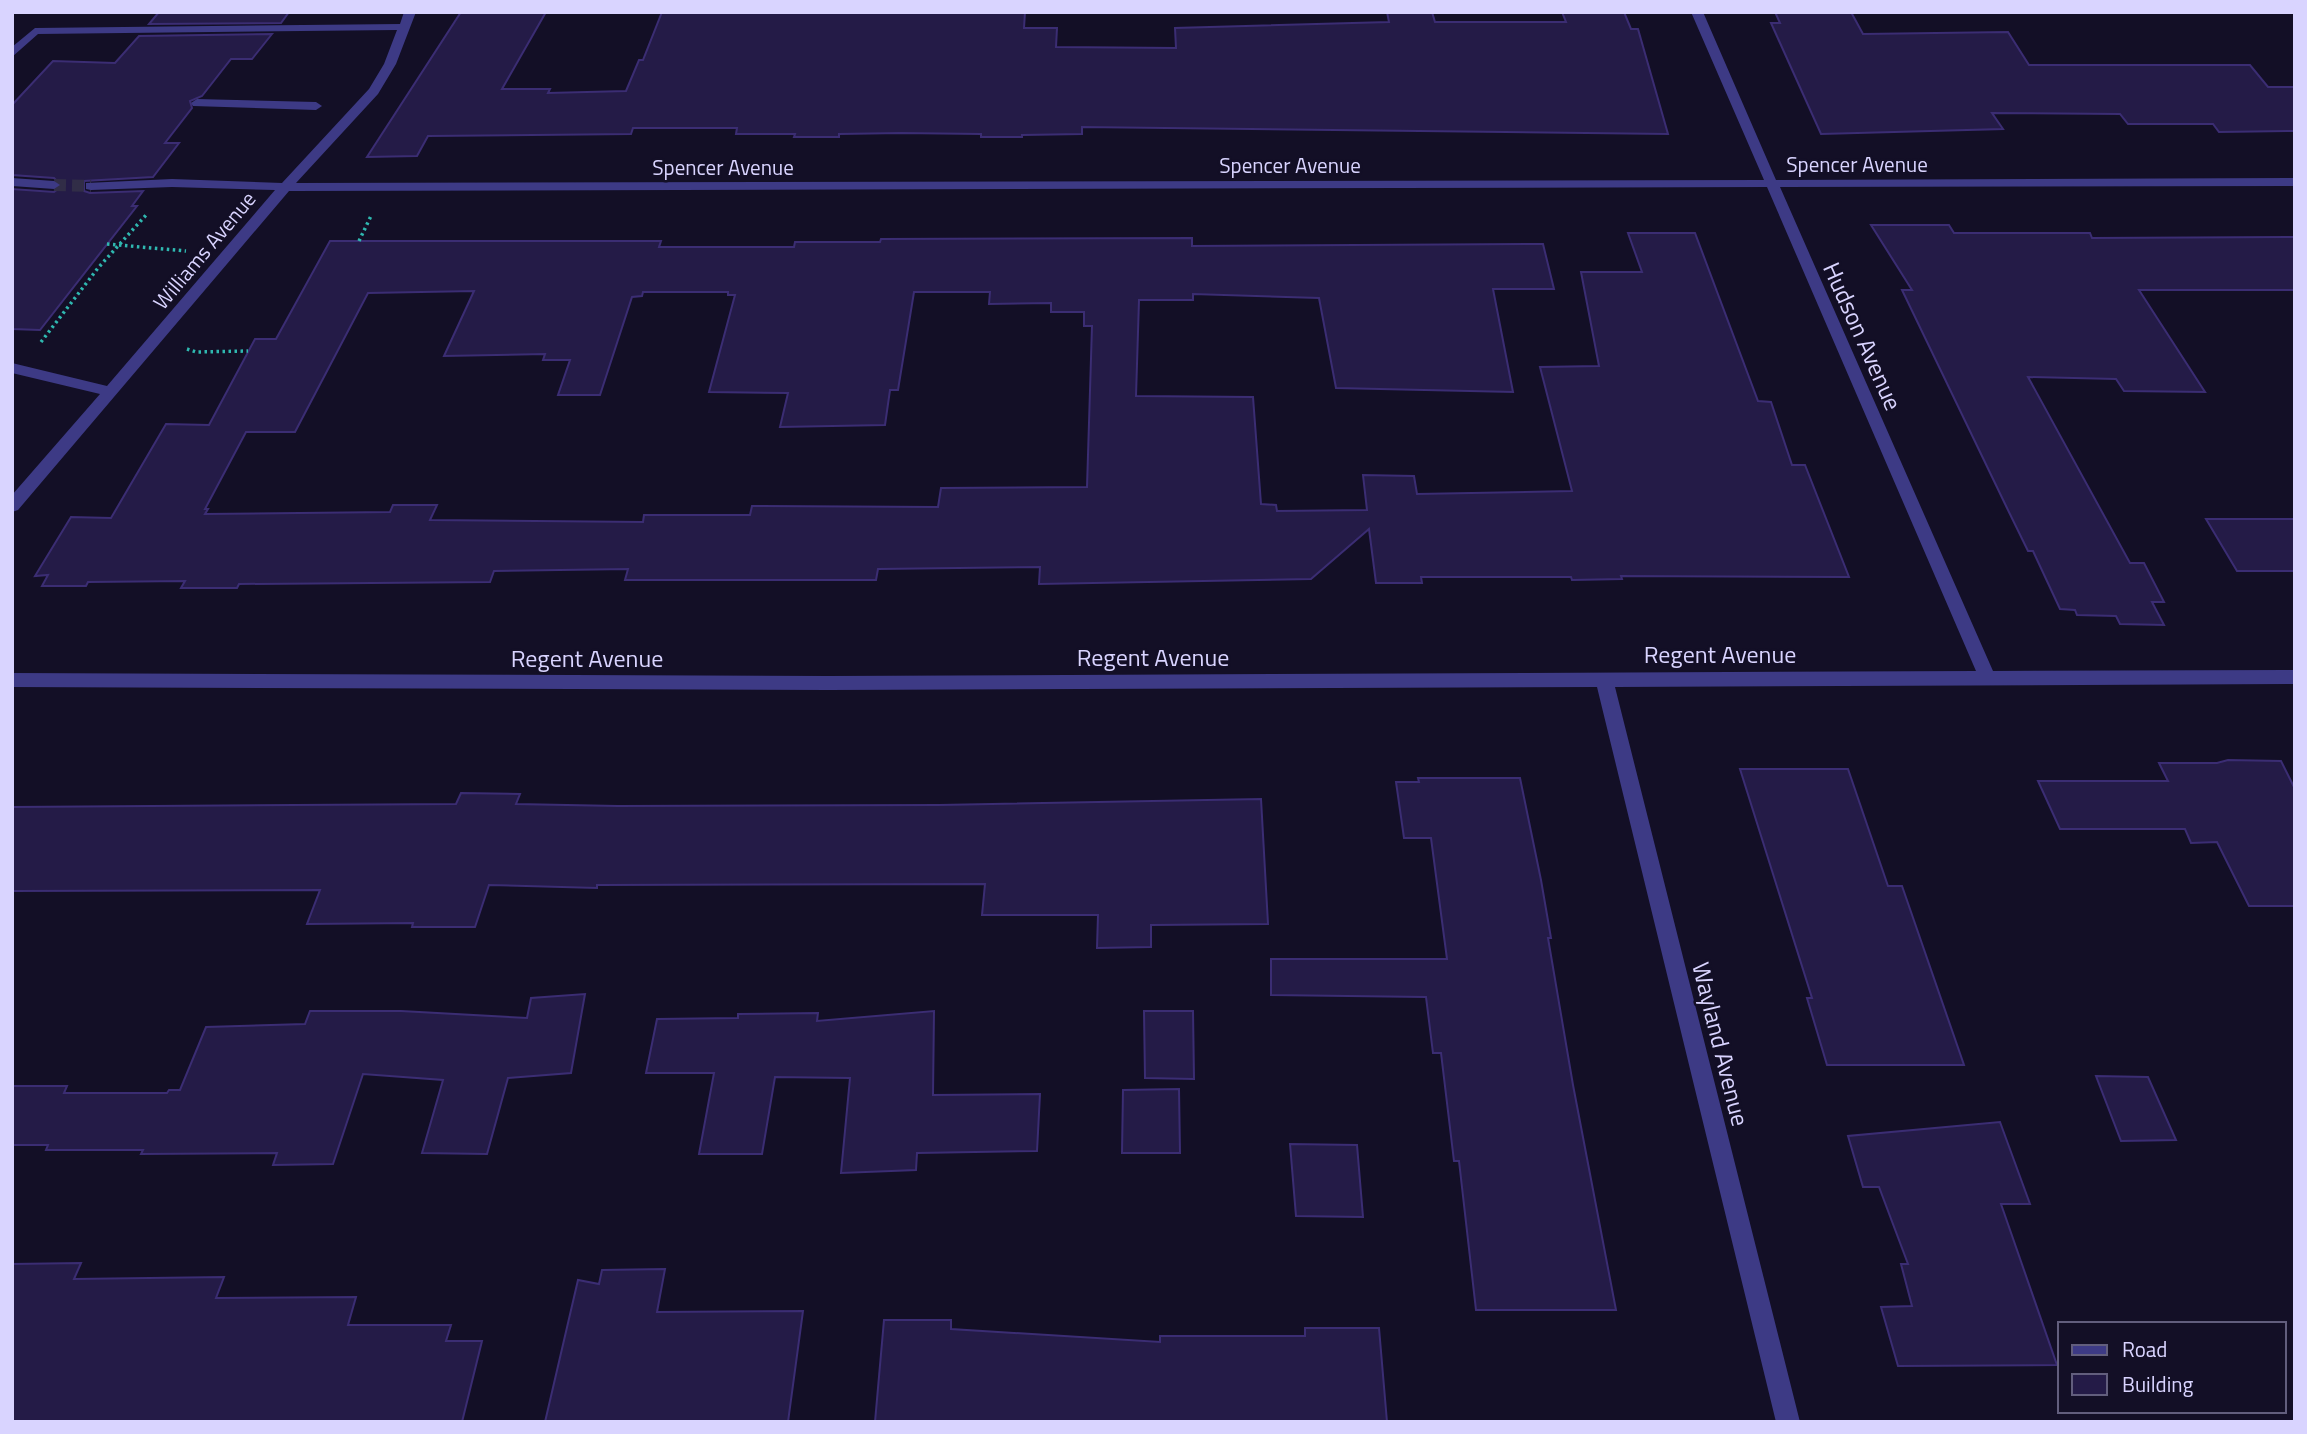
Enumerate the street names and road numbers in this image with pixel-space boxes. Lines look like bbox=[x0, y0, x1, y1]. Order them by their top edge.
street label: Spencer Avenue bbox=[1786, 148, 1928, 180]
street label: Spencer Avenue bbox=[1219, 149, 1361, 181]
street label: Spencer Avenue bbox=[652, 151, 794, 183]
street label: Williams Avenue bbox=[145, 184, 263, 316]
street label: Hudson Avenue bbox=[1814, 256, 1912, 416]
street label: Regent Avenue bbox=[1644, 636, 1796, 672]
street label: Regent Avenue bbox=[1077, 639, 1229, 675]
street label: Regent Avenue bbox=[511, 640, 663, 676]
street label: Wayland Avenue bbox=[1683, 958, 1759, 1130]

